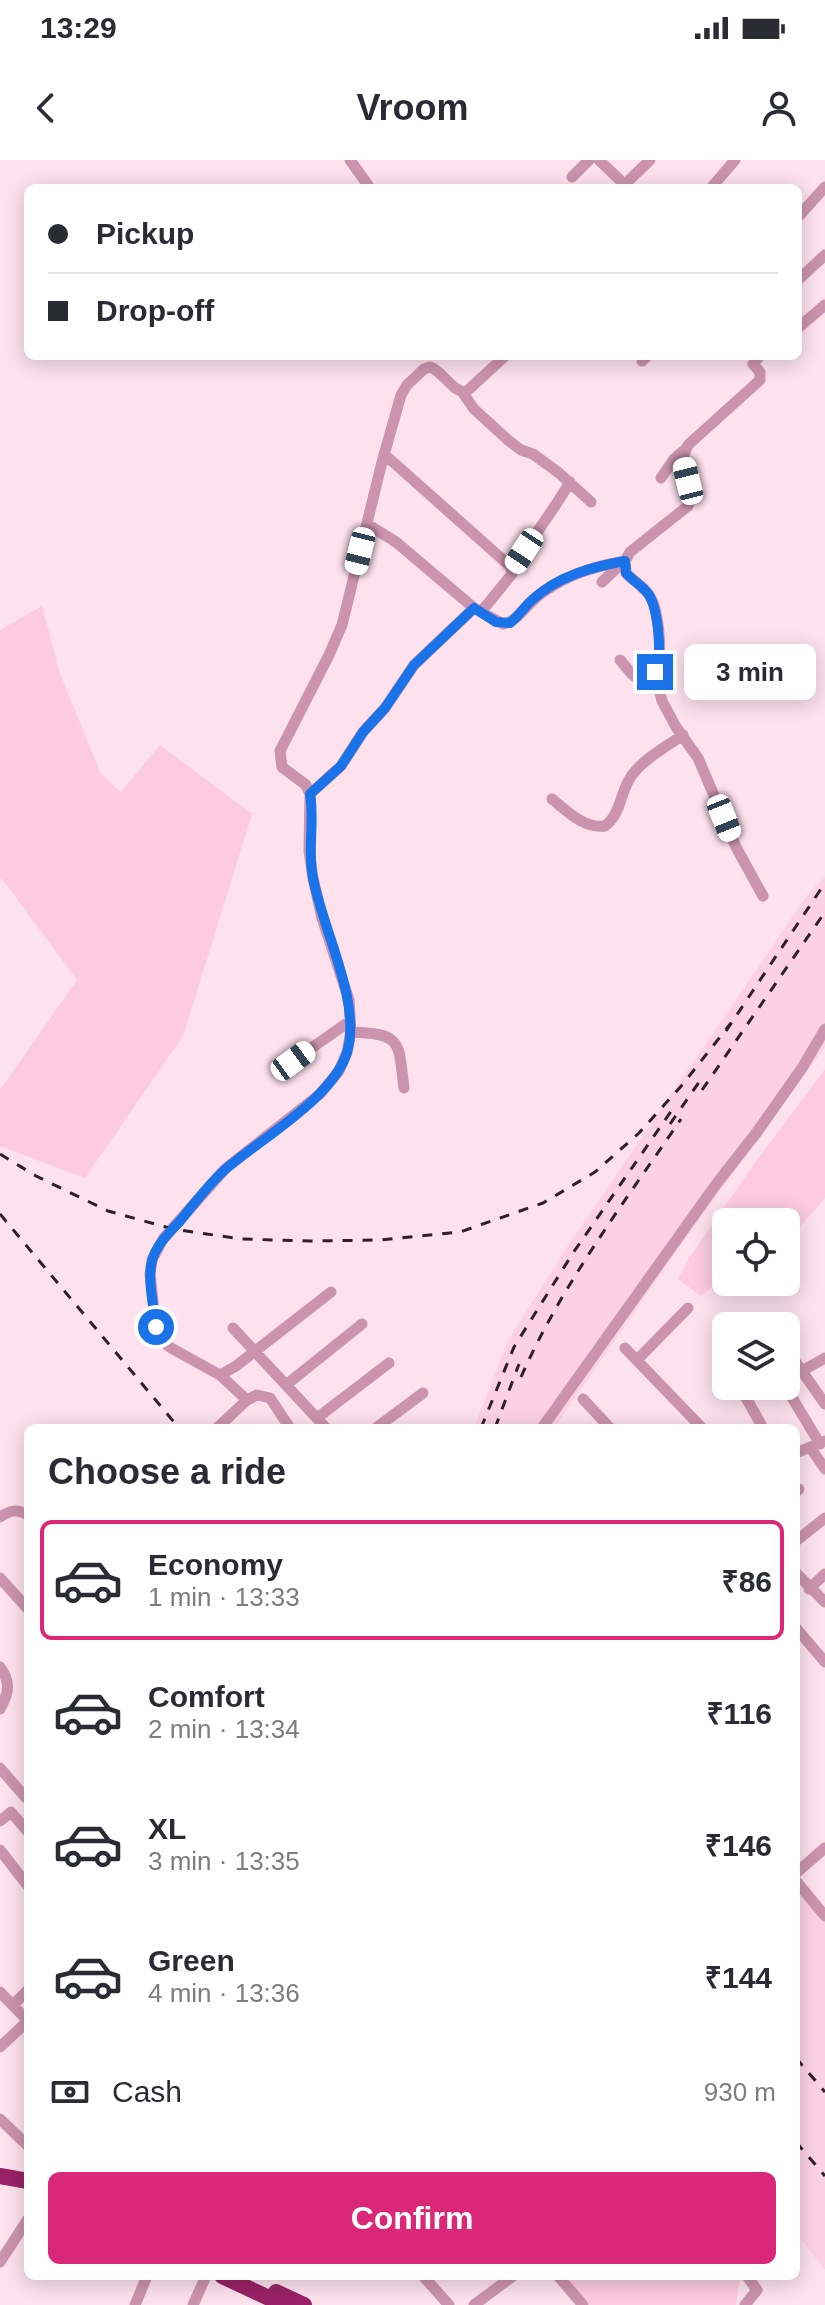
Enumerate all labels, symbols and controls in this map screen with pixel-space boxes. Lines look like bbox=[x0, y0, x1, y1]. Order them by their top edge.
text: 13:29 bbox=[40, 11, 117, 44]
icon: back bbox=[24, 86, 68, 130]
icon: person bbox=[757, 86, 801, 130]
text: Vroom bbox=[356, 87, 469, 128]
text: Pickup bbox=[96, 217, 194, 250]
text: Drop-off bbox=[96, 294, 214, 327]
car bbox=[671, 455, 705, 507]
car bbox=[501, 524, 547, 578]
car bbox=[343, 525, 377, 577]
callout: 3 min bbox=[683, 644, 815, 700]
route end bbox=[637, 654, 673, 690]
text: 3 min bbox=[716, 657, 784, 687]
car bbox=[704, 791, 744, 845]
car bbox=[267, 1037, 319, 1085]
map controls bbox=[712, 1208, 800, 1400]
button: locate bbox=[712, 1208, 800, 1296]
route start bbox=[138, 1309, 174, 1345]
button: layers bbox=[712, 1312, 800, 1400]
text: Choose a ride bbox=[48, 1451, 286, 1492]
icon: car bbox=[52, 1544, 124, 1616]
text: Economy bbox=[148, 1548, 283, 1581]
text: ₹86 bbox=[721, 1565, 772, 1598]
text: 1 min · 13:33 bbox=[148, 1582, 300, 1612]
icon: car bbox=[52, 1676, 124, 1748]
text: Comfort bbox=[148, 1680, 265, 1713]
text: ₹116 bbox=[706, 1697, 772, 1730]
text: 2 min · 13:34 bbox=[148, 1714, 300, 1744]
icon: car bbox=[52, 1808, 124, 1880]
text: XL bbox=[148, 1812, 186, 1845]
text: ₹146 bbox=[705, 1829, 772, 1862]
text: 3 min · 13:35 bbox=[148, 1846, 300, 1876]
icon: car bbox=[52, 1940, 124, 2012]
text: Green bbox=[148, 1944, 235, 1977]
text: ₹144 bbox=[705, 1961, 772, 1994]
text: 4 min · 13:36 bbox=[148, 1978, 300, 2008]
icon: cash bbox=[48, 2070, 92, 2114]
text: Cash bbox=[112, 2075, 182, 2108]
text: 930 m bbox=[704, 2077, 776, 2107]
button: Confirm bbox=[48, 2172, 776, 2264]

